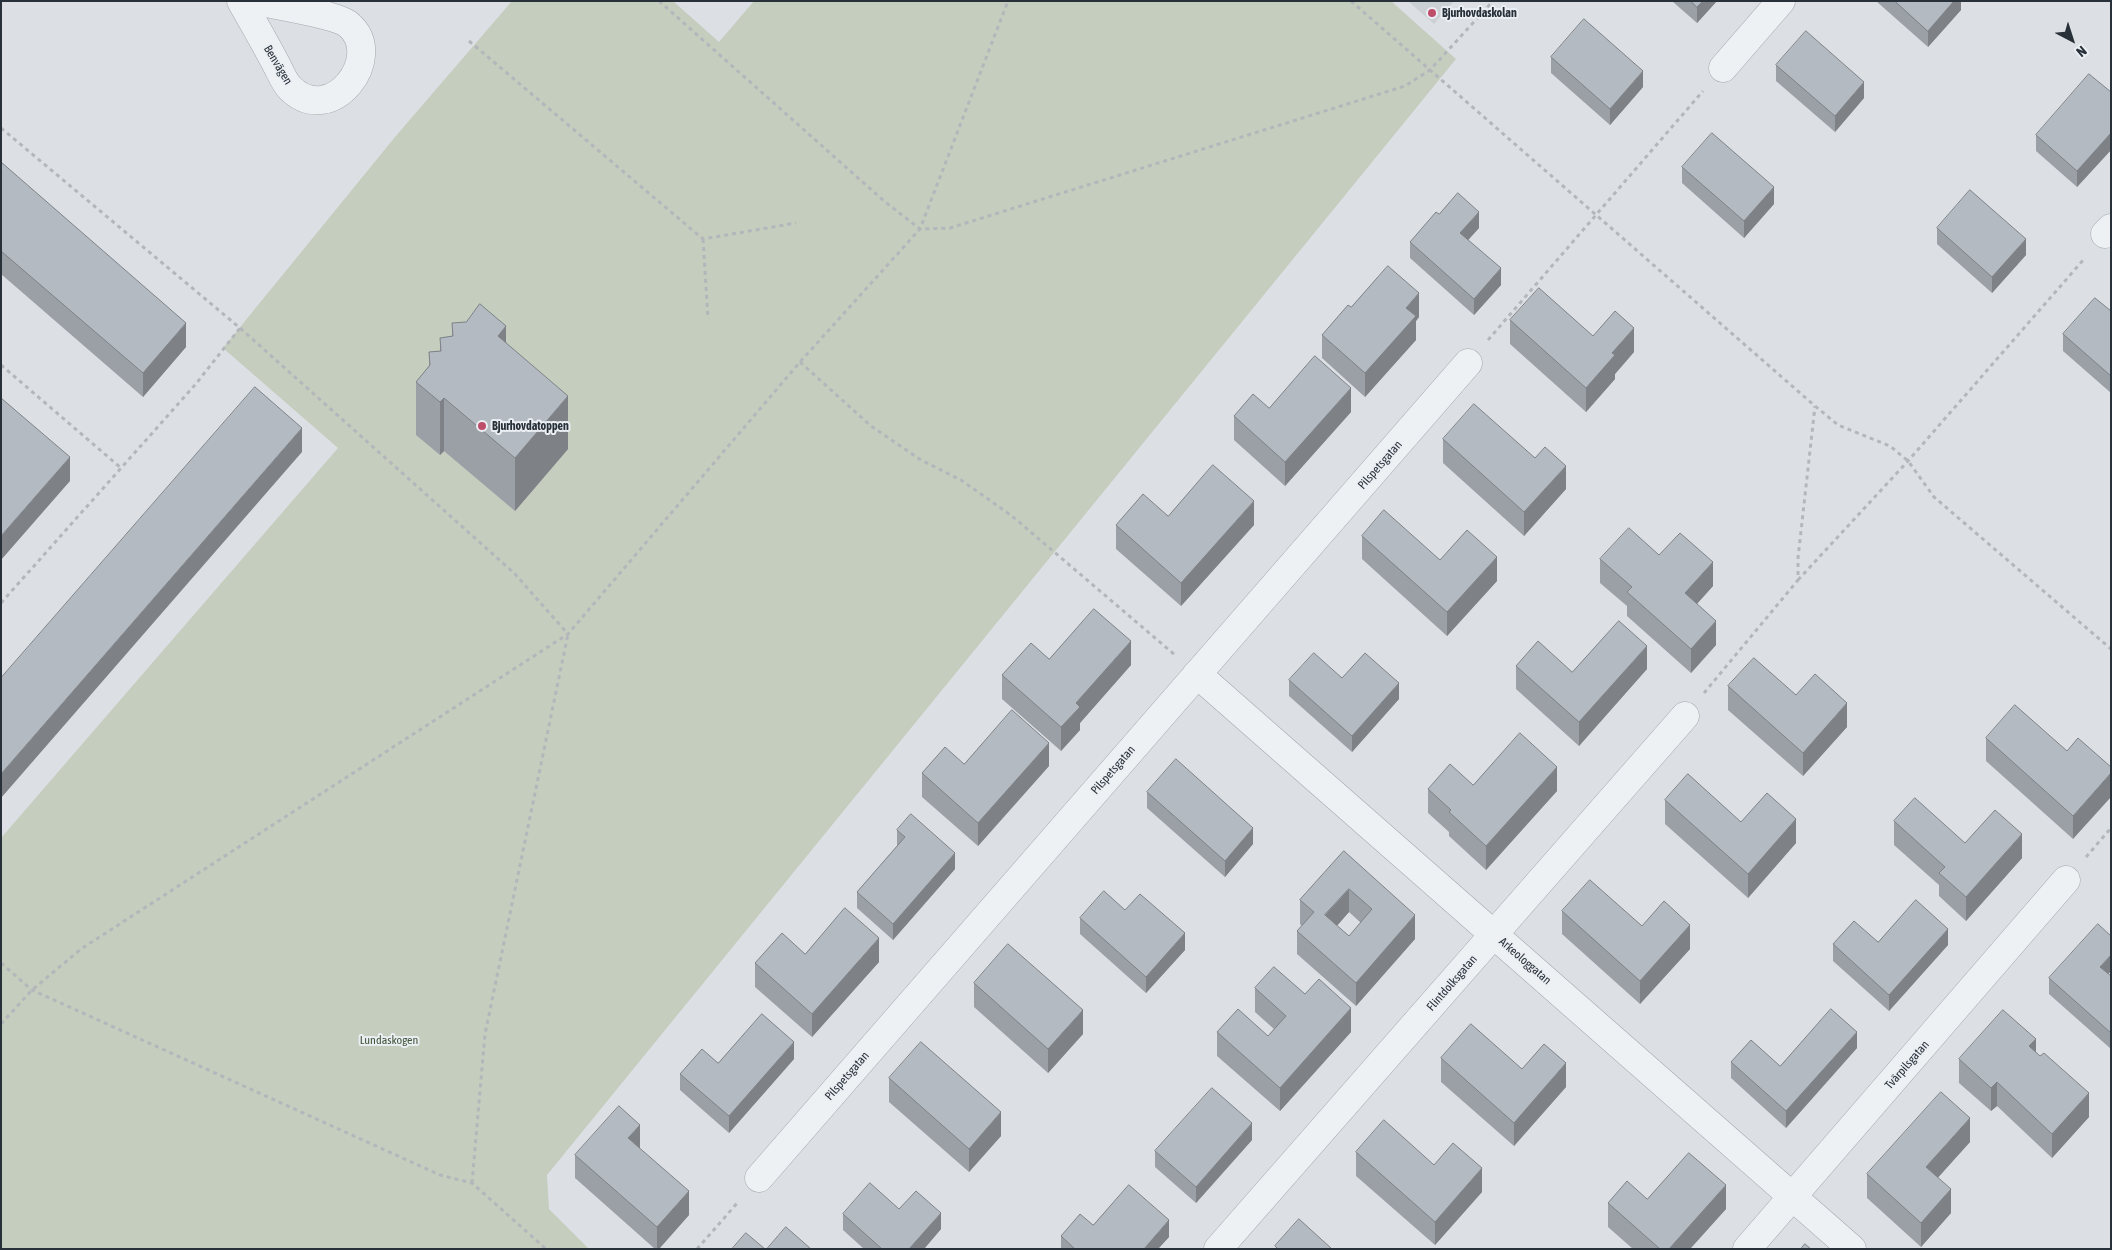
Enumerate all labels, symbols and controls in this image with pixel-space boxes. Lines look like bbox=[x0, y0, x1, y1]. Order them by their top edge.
place label: Bjurhovdaskolan bbox=[1442, 6, 1517, 20]
marker: Bjurhovdaskolan bbox=[1426, 7, 1438, 19]
north arrow bbox=[2047, 15, 2097, 65]
street label: Benvägen bbox=[261, 43, 295, 87]
text: N bbox=[2073, 43, 2090, 60]
place label: Bjurhovdatoppen bbox=[492, 419, 569, 433]
marker: Bjurhovdatoppen bbox=[476, 420, 488, 432]
street label: Pilspetsgatan bbox=[1355, 438, 1405, 492]
street label: Pilspetsgatan bbox=[1088, 743, 1138, 797]
street label: Arkeologgatan bbox=[1496, 934, 1554, 988]
street label: Flintdolksgatan bbox=[1424, 952, 1480, 1014]
park label: Lundaskogen bbox=[360, 1033, 418, 1047]
street label: Tvärpilsgatan bbox=[1882, 1038, 1932, 1092]
street label: Pilspetsgatan bbox=[822, 1049, 872, 1103]

